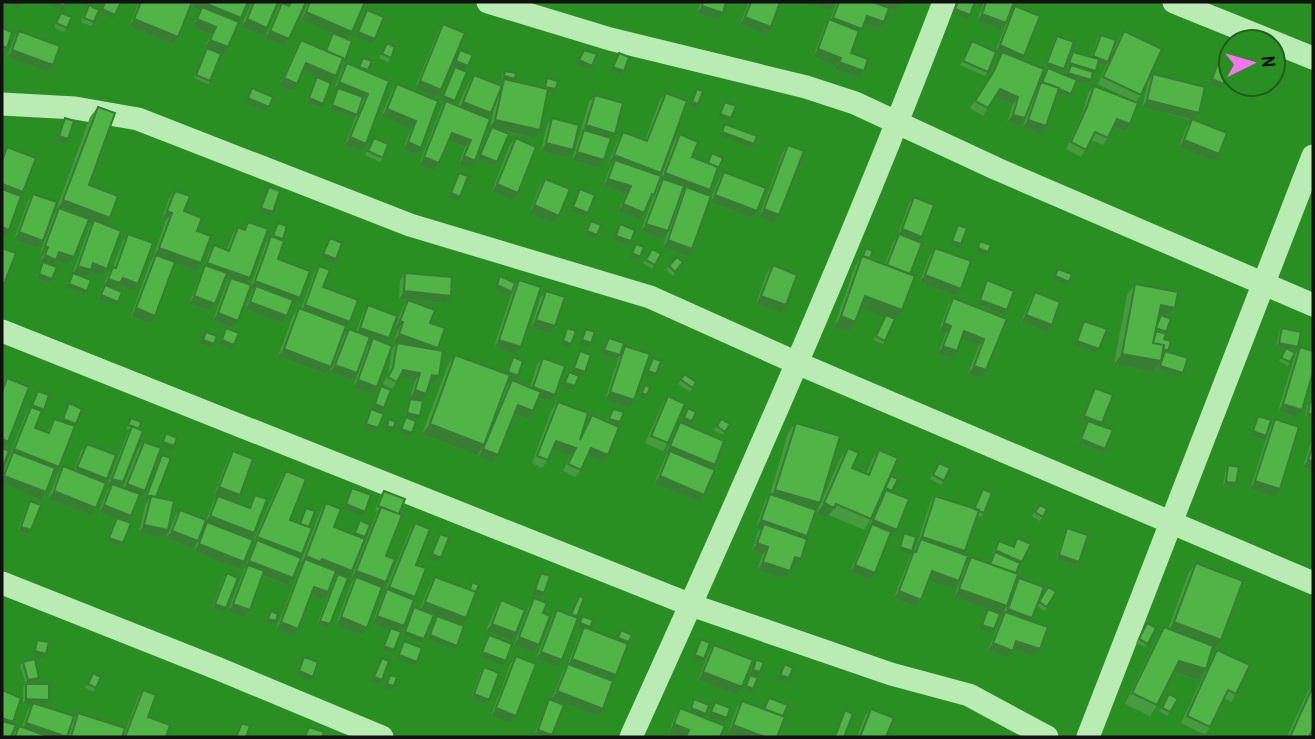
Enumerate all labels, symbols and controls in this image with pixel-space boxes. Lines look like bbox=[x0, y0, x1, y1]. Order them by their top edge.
north arrow bbox=[1217, 28, 1287, 98]
text: N bbox=[1255, 55, 1282, 68]

